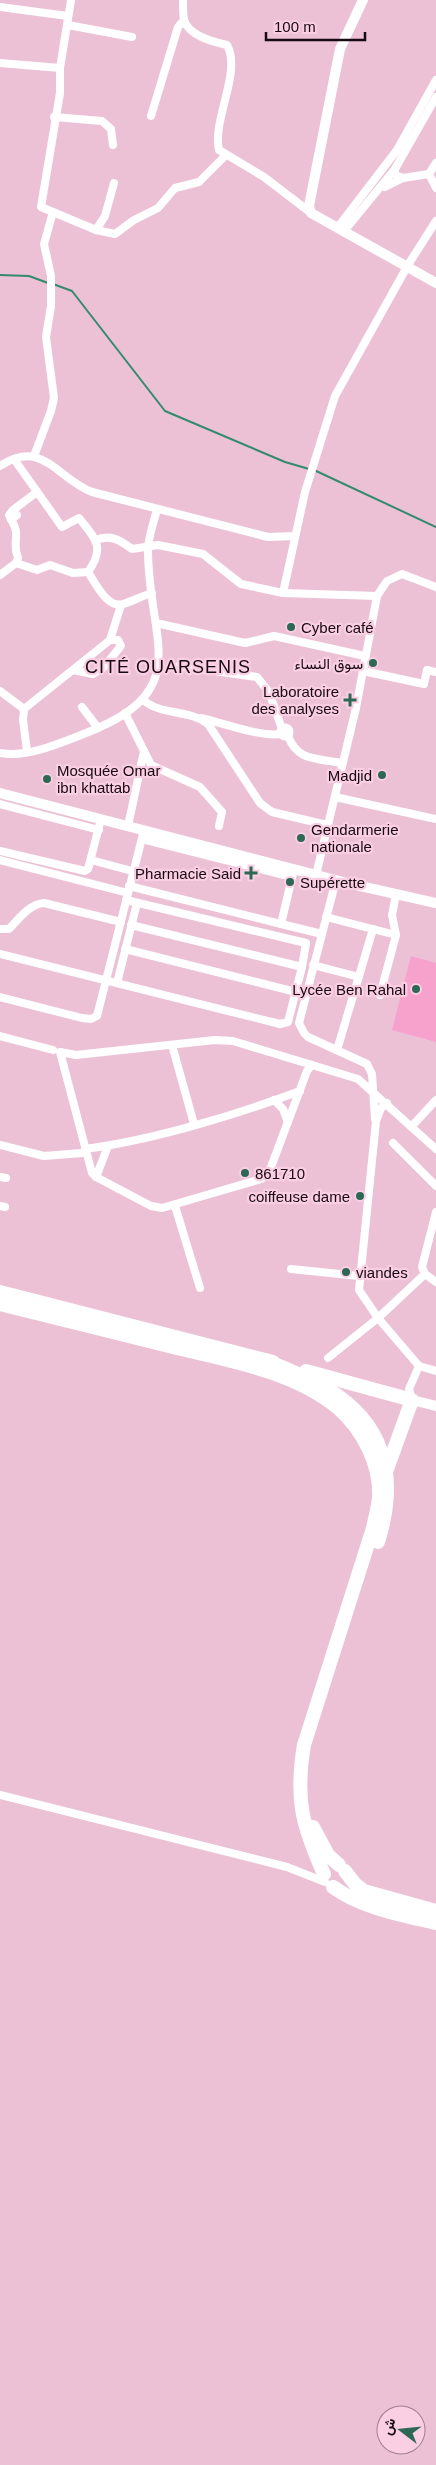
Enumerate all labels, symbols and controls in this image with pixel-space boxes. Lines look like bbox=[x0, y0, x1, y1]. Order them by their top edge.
scale bar bbox=[266, 10, 365, 42]
text: 100 m bbox=[274, 18, 316, 35]
place label: Cyber café bbox=[301, 619, 374, 636]
marker: Cyber café bbox=[285, 621, 297, 633]
place label: سوق النساء bbox=[294, 655, 363, 673]
district label: CITÉ OUARSENIS bbox=[85, 657, 251, 677]
marker: سوق النساء bbox=[367, 657, 379, 669]
place label: Laboratoire des analyses bbox=[251, 683, 339, 717]
marker: Laboratoire des analyses bbox=[343, 693, 357, 707]
place label: Mosquée Omar ibn khattab bbox=[57, 762, 160, 796]
place label: Madjid bbox=[328, 767, 372, 784]
marker: Madjid bbox=[376, 769, 388, 781]
marker: Mosquée Omar ibn khattab bbox=[41, 773, 53, 785]
place label: Gendarmerie nationale bbox=[311, 821, 399, 855]
marker: Gendarmerie nationale bbox=[295, 832, 307, 844]
place label: Pharmacie Said bbox=[135, 865, 241, 882]
marker: Pharmacie Said bbox=[245, 867, 257, 879]
place label: Supérette bbox=[300, 874, 365, 891]
marker: Supérette bbox=[284, 876, 296, 888]
place label: Lycée Ben Rahal bbox=[292, 981, 406, 998]
marker: Lycée Ben Rahal bbox=[410, 983, 422, 995]
place label: 861710 bbox=[255, 1165, 305, 1182]
marker: 861710 bbox=[239, 1167, 251, 1179]
place label: coiffeuse dame bbox=[249, 1188, 350, 1205]
marker: coiffeuse dame bbox=[354, 1190, 366, 1202]
place label: viandes bbox=[356, 1264, 408, 1281]
marker: viandes bbox=[340, 1266, 352, 1278]
north arrow bbox=[376, 2405, 426, 2455]
text: ش bbox=[378, 2416, 400, 2437]

